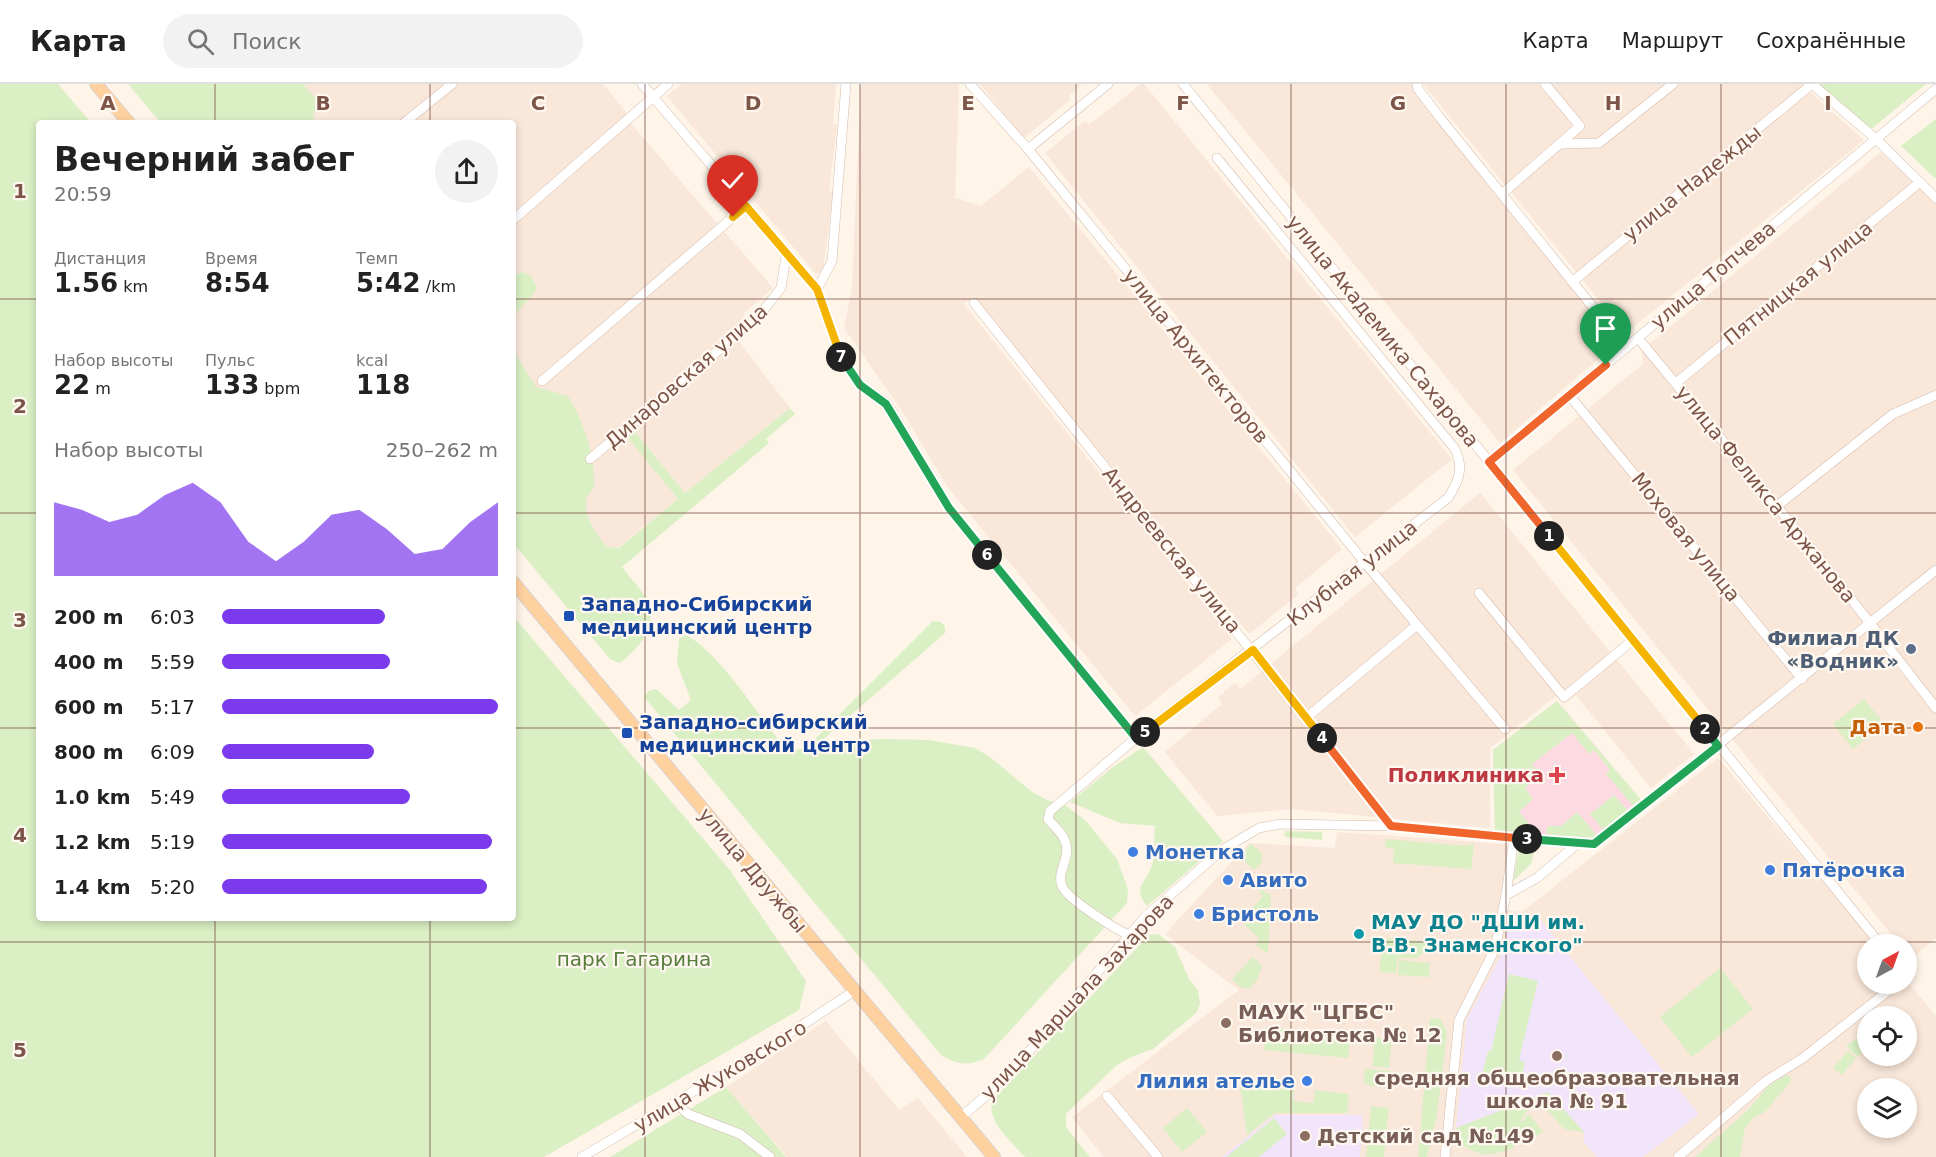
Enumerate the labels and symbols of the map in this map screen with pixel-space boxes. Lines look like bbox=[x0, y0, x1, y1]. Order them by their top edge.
text: A bbox=[100, 91, 116, 115]
text: B bbox=[315, 91, 331, 115]
text: C bbox=[531, 91, 545, 115]
text: D bbox=[745, 91, 761, 115]
text: E bbox=[961, 91, 975, 115]
text: F bbox=[1176, 91, 1190, 115]
text: G bbox=[1390, 91, 1406, 115]
text: H bbox=[1605, 91, 1621, 115]
text: I bbox=[1824, 91, 1832, 115]
street label: улица Надежды bbox=[1618, 120, 1766, 246]
pin bbox=[707, 155, 758, 217]
text: 1 bbox=[13, 179, 27, 203]
street label: улица Академика Сахарова bbox=[1282, 210, 1484, 452]
street label: улица Топчева bbox=[1646, 216, 1780, 334]
street label: Пятницкая улица bbox=[1719, 216, 1877, 350]
street label: улица Архитекторов bbox=[1118, 264, 1274, 448]
street label: Динаровская улица bbox=[600, 299, 772, 453]
pin bbox=[1580, 303, 1631, 365]
pin: 7 bbox=[826, 342, 856, 372]
street label: улица Феликса Аржанова bbox=[1671, 380, 1861, 608]
text: 2 bbox=[13, 394, 27, 418]
street label: Андреевская улица bbox=[1098, 462, 1246, 638]
street label: Моховая улица bbox=[1626, 467, 1746, 607]
street label: Клубная улица bbox=[1282, 515, 1422, 631]
pin: 1 bbox=[1534, 521, 1564, 551]
pin: 6 bbox=[972, 540, 1002, 570]
place label: Западно-Сибирский медицинский центр bbox=[581, 592, 812, 639]
text: 3 bbox=[13, 608, 27, 632]
marker: Западно-Сибирский медицинский центр bbox=[562, 609, 576, 623]
place label: Филиал ДК «Водник» bbox=[1767, 626, 1900, 673]
marker: Филиал ДК «Водник» bbox=[1904, 642, 1918, 656]
place label: Западно-сибирский медицинский центр bbox=[639, 710, 870, 757]
pin: 2 bbox=[1690, 714, 1720, 744]
place label: Дата bbox=[1850, 715, 1906, 739]
pin: 5 bbox=[1130, 717, 1160, 747]
marker: Дата bbox=[1911, 720, 1925, 734]
pin: 4 bbox=[1307, 723, 1337, 753]
marker: Западно-сибирский медицинский центр bbox=[620, 726, 634, 740]
place label: Поликлиника bbox=[1388, 763, 1544, 787]
marker: Поликлиника bbox=[1548, 766, 1566, 784]
street label: улица Дружбы bbox=[694, 802, 812, 938]
text: 4 bbox=[13, 823, 27, 847]
pin: 3 bbox=[1512, 824, 1542, 854]
place label: Монетка bbox=[1145, 840, 1245, 864]
marker: Монетка bbox=[1126, 845, 1140, 859]
place label: Пятёрочка bbox=[1782, 858, 1906, 882]
marker: Пятёрочка bbox=[1763, 863, 1777, 877]
place label: Авито bbox=[1240, 868, 1307, 892]
marker: Авито bbox=[1221, 873, 1235, 887]
street label: улица Маршала Захарова bbox=[975, 889, 1179, 1105]
place label: Бристоль bbox=[1211, 902, 1319, 926]
marker: Бристоль bbox=[1192, 907, 1206, 921]
place label: МАУ ДО "ДШИ им. В.В. Знаменского" bbox=[1371, 910, 1585, 957]
marker: МАУ ДО "ДШИ им. В.В. Знаменского" bbox=[1352, 927, 1366, 941]
north arrow bbox=[1857, 934, 1917, 994]
park label: парк Гагарина bbox=[557, 947, 711, 971]
place label: МАУК "ЦГБС" Библиотека № 12 bbox=[1238, 1000, 1442, 1047]
street label: улица Жуковского bbox=[629, 1015, 811, 1137]
marker: МАУК "ЦГБС" Библиотека № 12 bbox=[1219, 1016, 1233, 1030]
text: 5 bbox=[13, 1038, 27, 1062]
marker: средняя общеобразовательная школа № 91 bbox=[1550, 1049, 1564, 1063]
place label: средняя общеобразовательная школа № 91 bbox=[1374, 1066, 1740, 1113]
place label: Лилия ателье bbox=[1136, 1069, 1295, 1093]
marker: Лилия ателье bbox=[1300, 1074, 1314, 1088]
place label: Детский сад №149 bbox=[1317, 1124, 1535, 1148]
marker: Детский сад №149 bbox=[1298, 1129, 1312, 1143]

